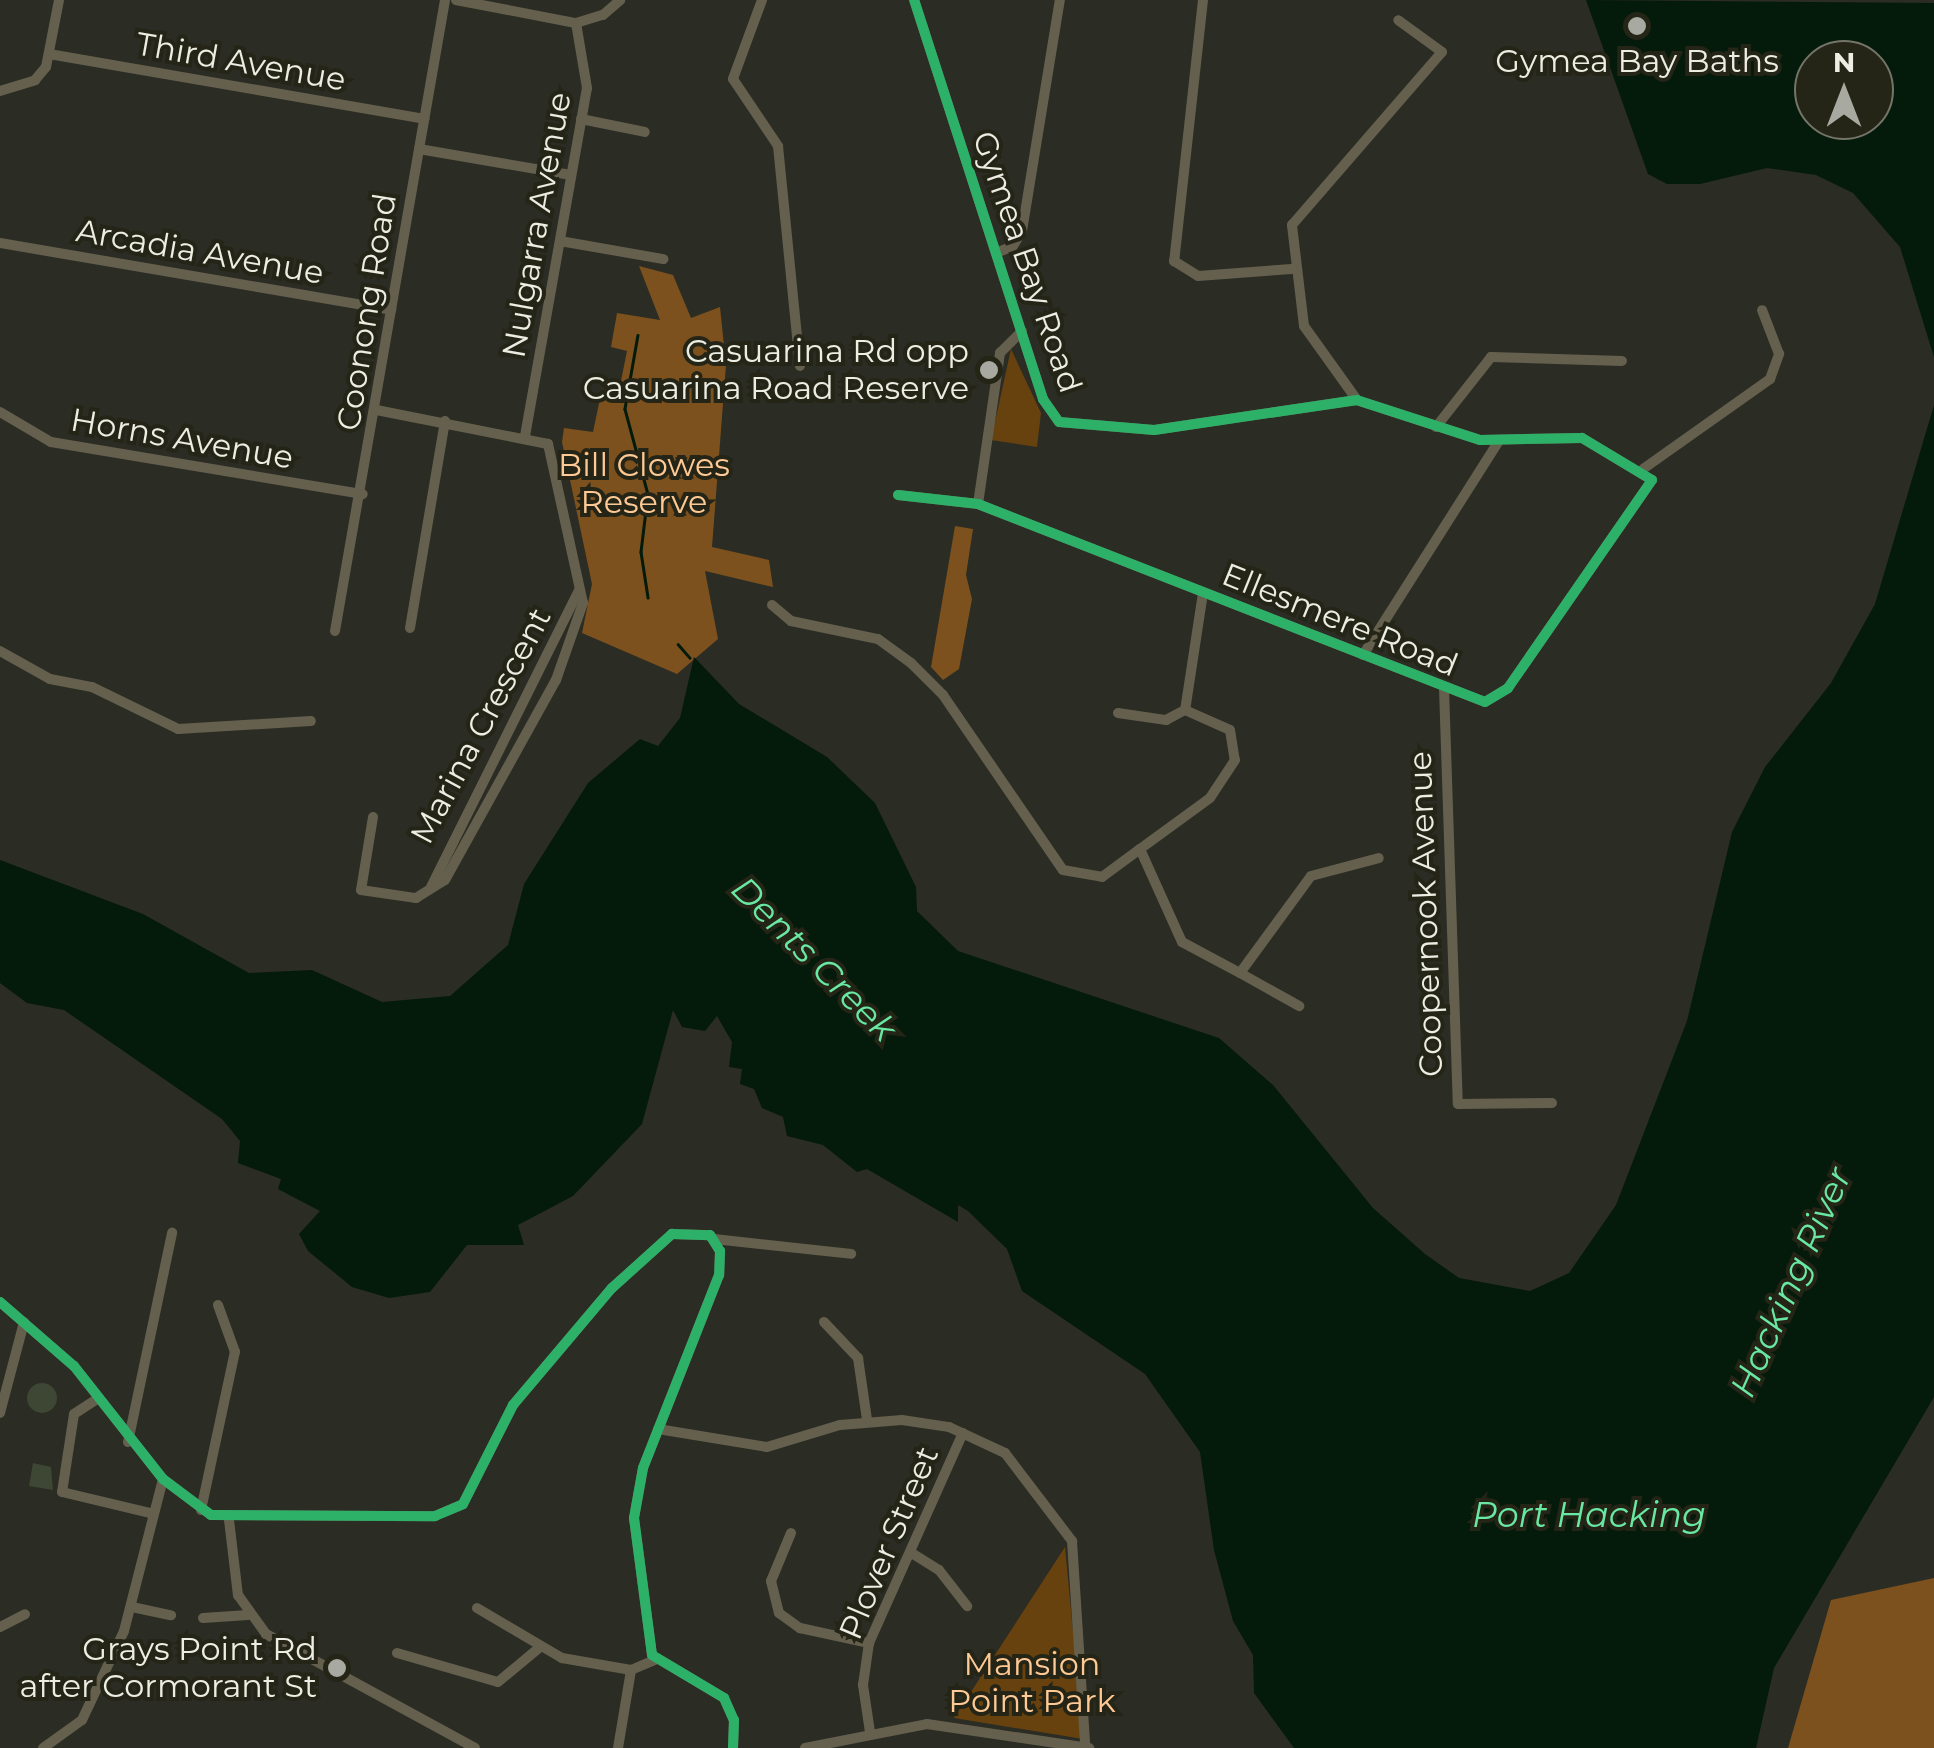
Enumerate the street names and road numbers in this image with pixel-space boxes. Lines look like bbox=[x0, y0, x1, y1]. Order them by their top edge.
street label: Third Avenue bbox=[133, 25, 349, 99]
street label: Nulgarra Avenue bbox=[495, 89, 579, 361]
street label: Gymea Bay Road bbox=[964, 126, 1090, 398]
street label: Coonong Road bbox=[329, 191, 405, 433]
street label: Arcadia Avenue bbox=[73, 211, 327, 293]
street label: Horns Avenue bbox=[68, 401, 296, 477]
street label: Ellesmere Road bbox=[1217, 555, 1463, 685]
street label: Marina Crescent bbox=[403, 602, 559, 850]
street label: Coopernook Avenue bbox=[1401, 751, 1451, 1077]
street label: Plover Street bbox=[831, 1441, 947, 1645]

